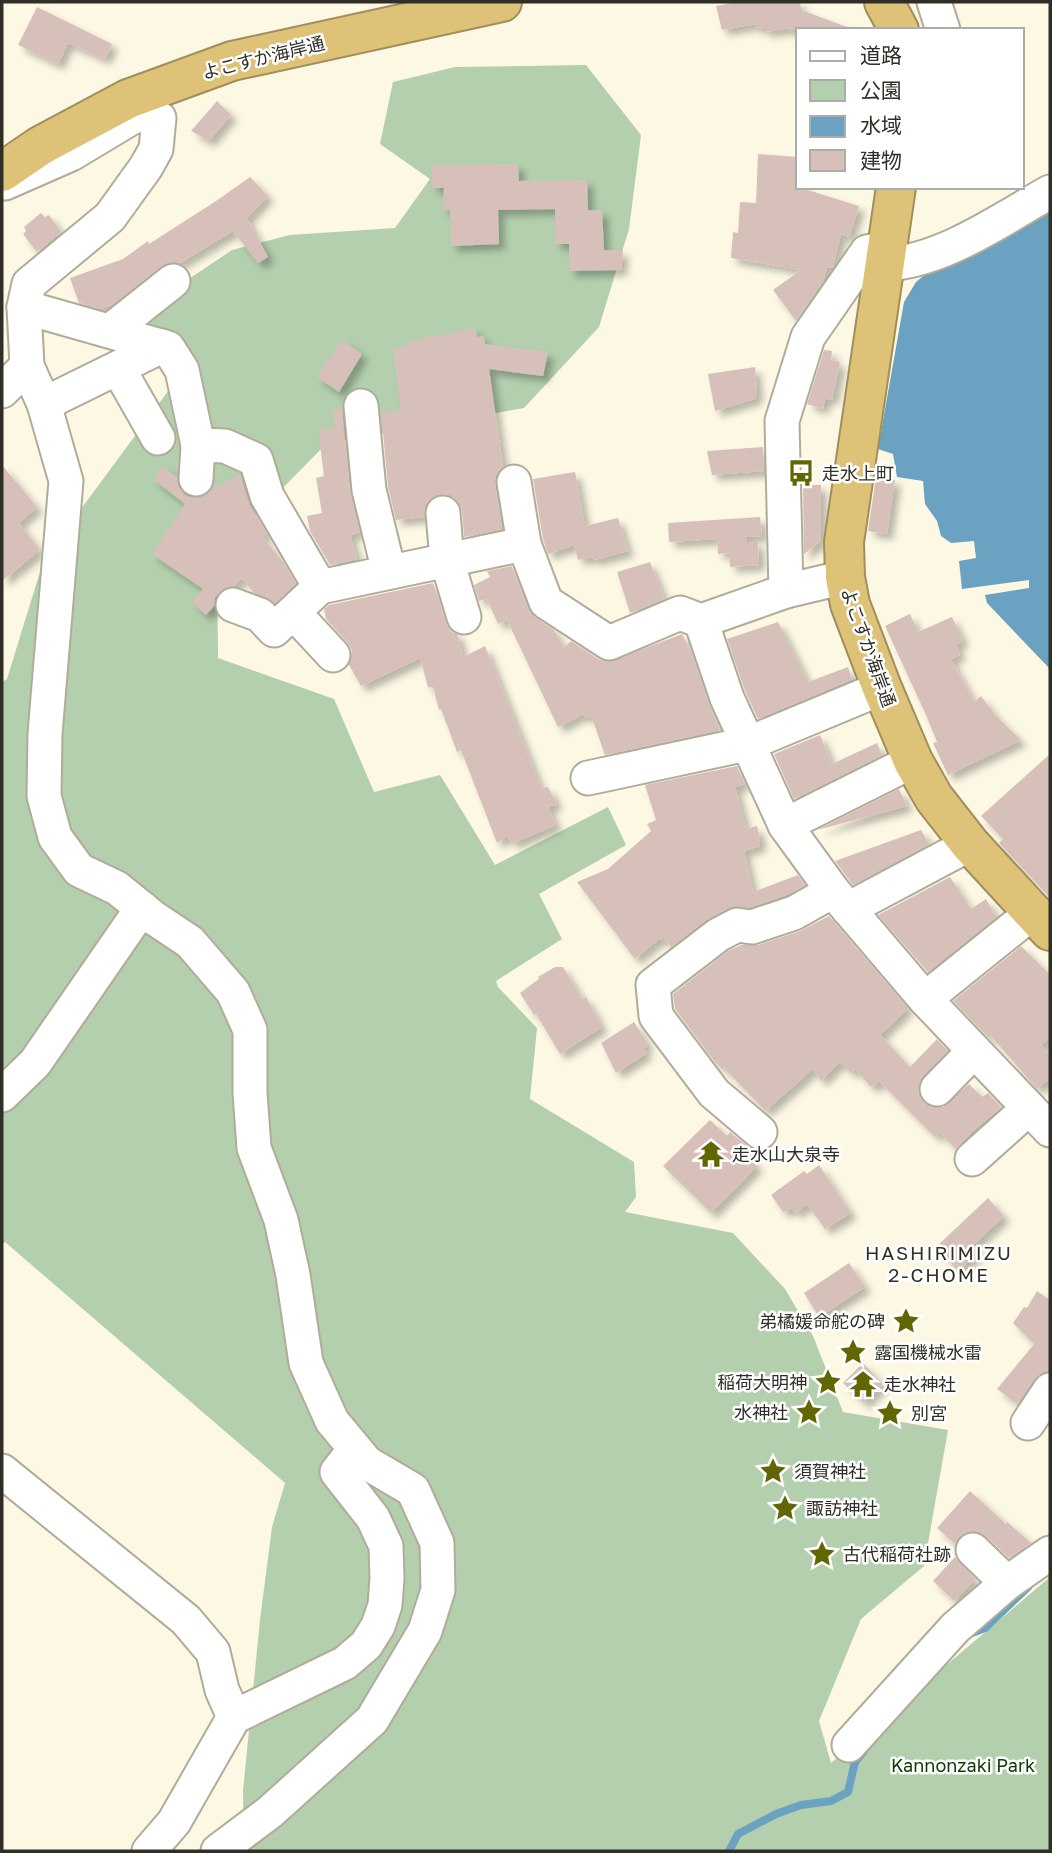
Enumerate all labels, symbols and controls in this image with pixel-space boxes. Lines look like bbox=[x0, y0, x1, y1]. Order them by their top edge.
legend bbox=[796, 28, 1024, 189]
street label: よこすか海岸通 bbox=[199, 31, 327, 83]
text: 道路 bbox=[860, 42, 902, 68]
text: 公園 bbox=[860, 77, 902, 103]
text: 水域 bbox=[860, 112, 902, 138]
text: 建物 bbox=[860, 147, 902, 173]
bus stop icon: 走水上町 bbox=[786, 458, 816, 488]
place label: 走水上町 bbox=[822, 462, 894, 484]
street label: よこすか海岸通 bbox=[837, 584, 901, 710]
temple icon: 走水山大泉寺 bbox=[696, 1139, 726, 1169]
place label: 走水山大泉寺 bbox=[732, 1143, 840, 1165]
district label: HASHIRIMIZU 2-CHOME bbox=[865, 1241, 1013, 1286]
place icon: 弟橘媛命舵の碑 bbox=[891, 1306, 921, 1336]
place label: 弟橘媛命舵の碑 bbox=[759, 1310, 885, 1332]
place icon: 露国機械水雷 bbox=[838, 1337, 868, 1367]
place label: 露国機械水雷 bbox=[874, 1341, 982, 1363]
place icon: 稲荷大明神 bbox=[813, 1367, 843, 1397]
temple icon: 走水神社 bbox=[848, 1369, 878, 1399]
place label: 稲荷大明神 bbox=[717, 1371, 807, 1393]
place label: 走水神社 bbox=[884, 1373, 956, 1395]
place icon: 水神社 bbox=[794, 1397, 824, 1427]
place icon: 別宮 bbox=[875, 1398, 905, 1428]
place label: 水神社 bbox=[734, 1401, 788, 1423]
place label: 別宮 bbox=[911, 1402, 947, 1424]
place icon: 須賀神社 bbox=[758, 1456, 788, 1486]
place label: 須賀神社 bbox=[794, 1460, 866, 1482]
place icon: 諏訪神社 bbox=[770, 1493, 800, 1523]
place label: 諏訪神社 bbox=[806, 1497, 878, 1519]
place icon: 古代稲荷社跡 bbox=[807, 1539, 837, 1569]
place label: 古代稲荷社跡 bbox=[843, 1543, 951, 1565]
park label: Kannonzaki Park bbox=[891, 1754, 1035, 1776]

